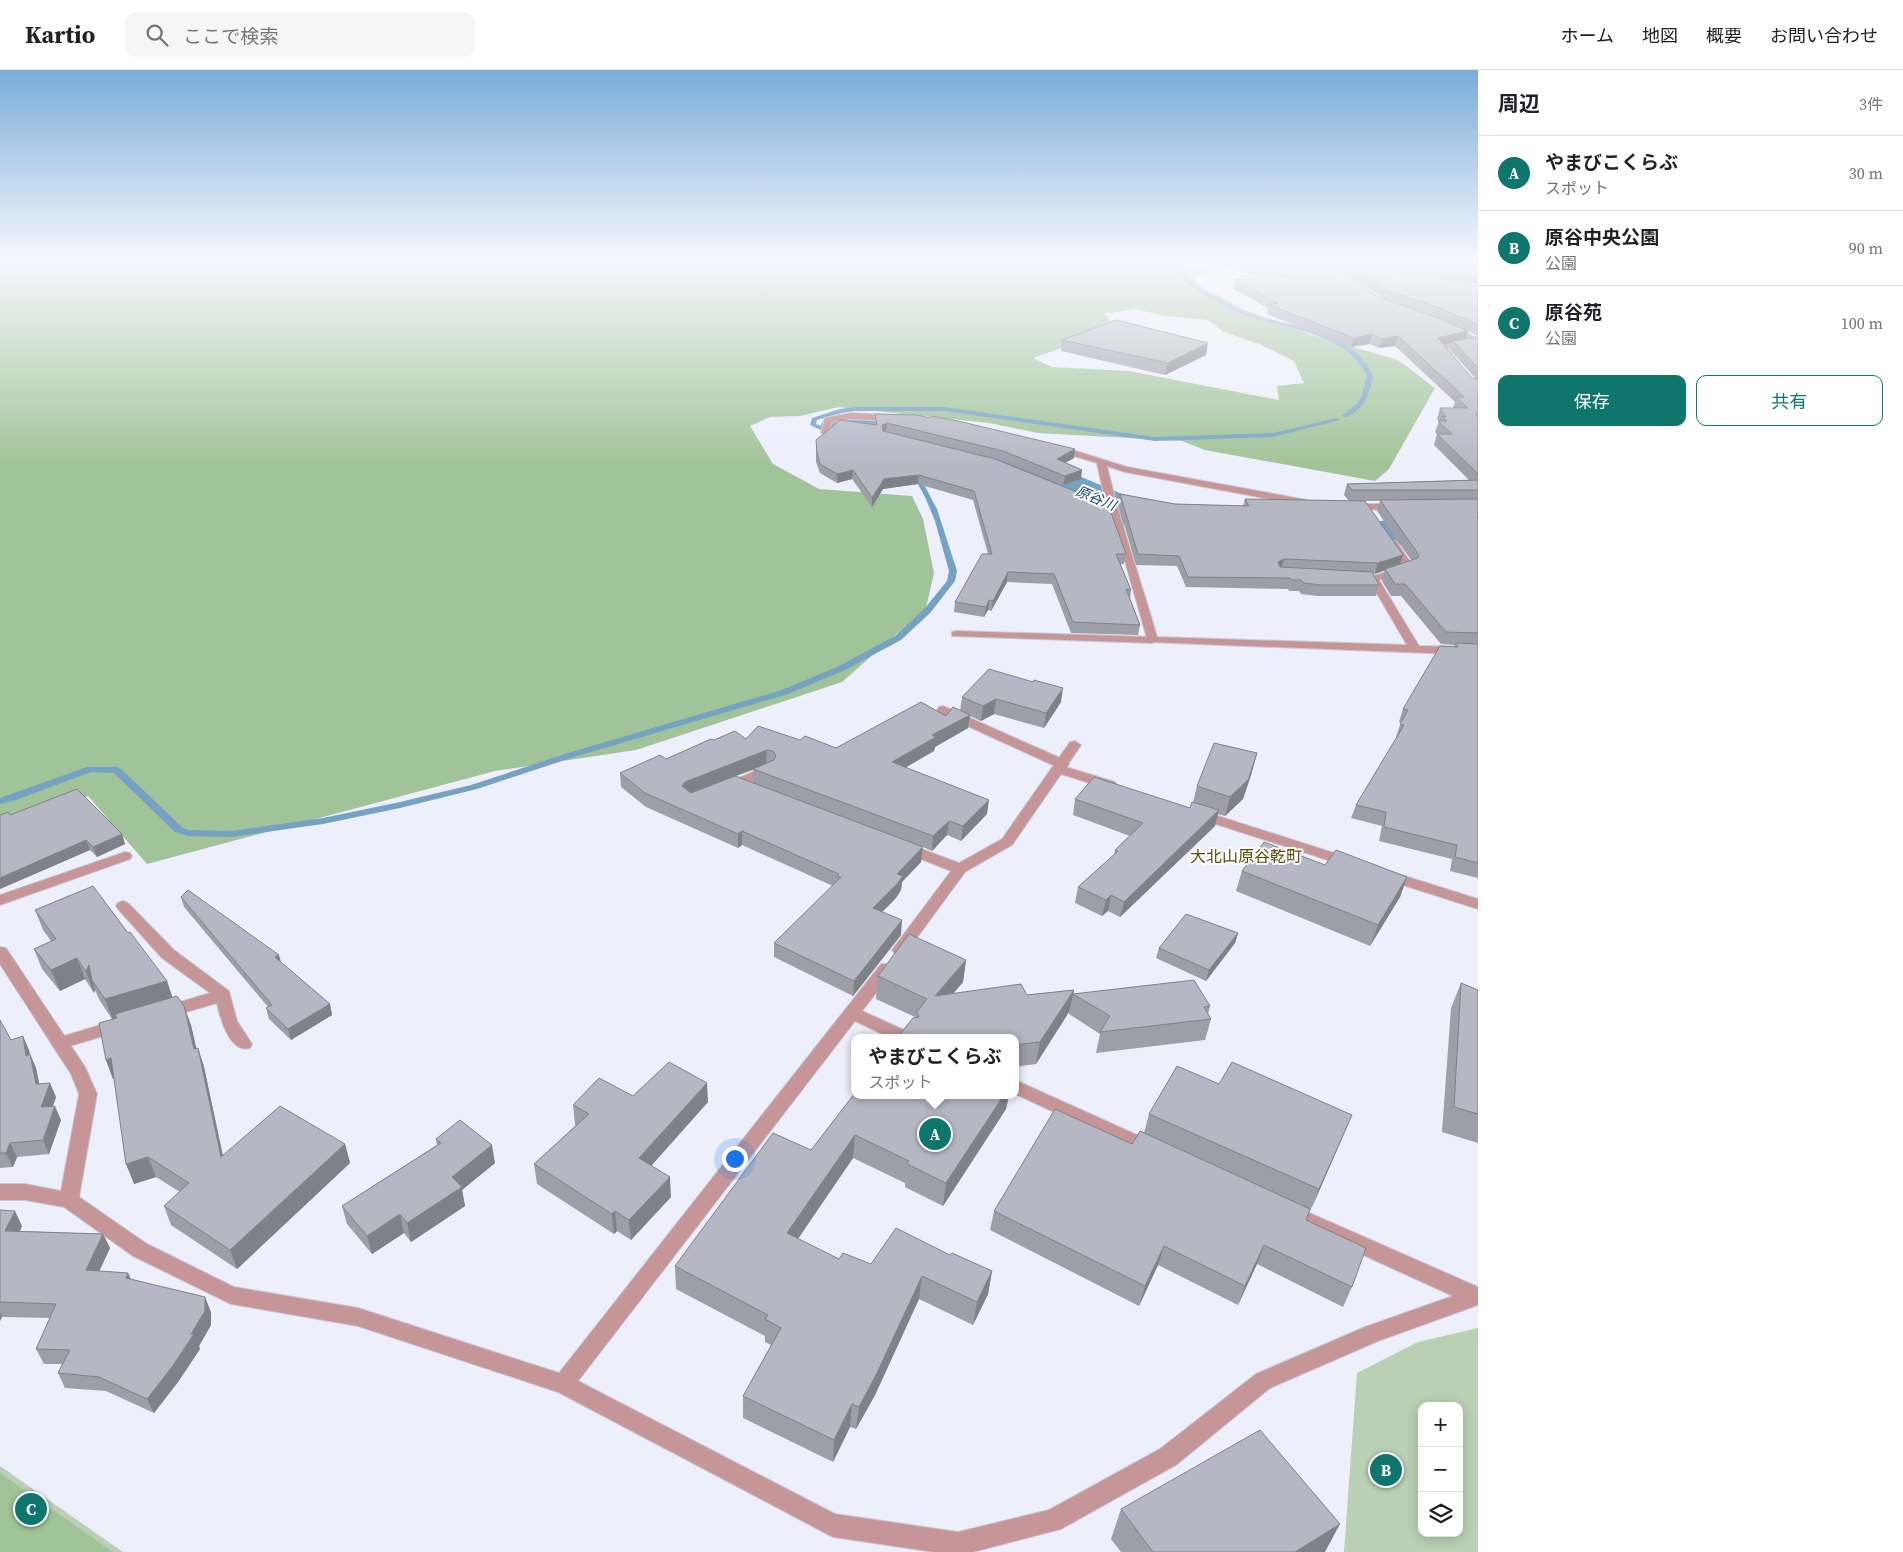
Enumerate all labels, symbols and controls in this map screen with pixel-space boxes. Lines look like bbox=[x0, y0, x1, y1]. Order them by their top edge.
search box bbox=[125, 12, 475, 57]
text: Kartio bbox=[25, 18, 95, 51]
icon: search bbox=[143, 21, 171, 49]
text: ここで検索 bbox=[183, 23, 278, 49]
text: ホーム bbox=[1561, 23, 1614, 48]
text: 地図 bbox=[1642, 23, 1678, 48]
text: 概要 bbox=[1706, 23, 1742, 48]
text: お問い合わせ bbox=[1770, 23, 1878, 48]
text: 周辺 bbox=[1498, 89, 1540, 118]
text: 3件 bbox=[1859, 93, 1883, 115]
text: やまびこくらぶ bbox=[1545, 149, 1678, 175]
text: A bbox=[1509, 162, 1519, 184]
text: 30 m bbox=[1849, 162, 1883, 184]
text: スポット bbox=[1545, 177, 1609, 199]
text: 原谷中央公園 bbox=[1545, 224, 1659, 250]
text: B bbox=[1509, 237, 1519, 259]
text: 90 m bbox=[1849, 237, 1883, 259]
text: 公園 bbox=[1545, 252, 1577, 274]
text: 原谷苑 bbox=[1545, 299, 1602, 325]
text: C bbox=[1509, 312, 1519, 334]
text: 100 m bbox=[1841, 312, 1883, 334]
text: 公園 bbox=[1545, 327, 1577, 349]
button: 保存 bbox=[1498, 375, 1686, 426]
button: 共有 bbox=[1696, 375, 1883, 426]
water label: 原谷川 bbox=[1073, 481, 1121, 516]
district label: 大北山原谷乾町 bbox=[1190, 845, 1302, 867]
popup bbox=[851, 1034, 1019, 1099]
text: やまびこくらぶ bbox=[868, 1043, 1002, 1069]
text: スポット bbox=[868, 1071, 933, 1093]
pin: A bbox=[919, 1115, 951, 1153]
your location bbox=[722, 1146, 748, 1172]
map controls bbox=[1418, 1402, 1463, 1537]
button: + bbox=[1418, 1402, 1463, 1447]
button: − bbox=[1418, 1447, 1463, 1492]
pin: B bbox=[1370, 1451, 1402, 1489]
pin: C bbox=[15, 1490, 47, 1528]
button: layers bbox=[1418, 1492, 1463, 1537]

